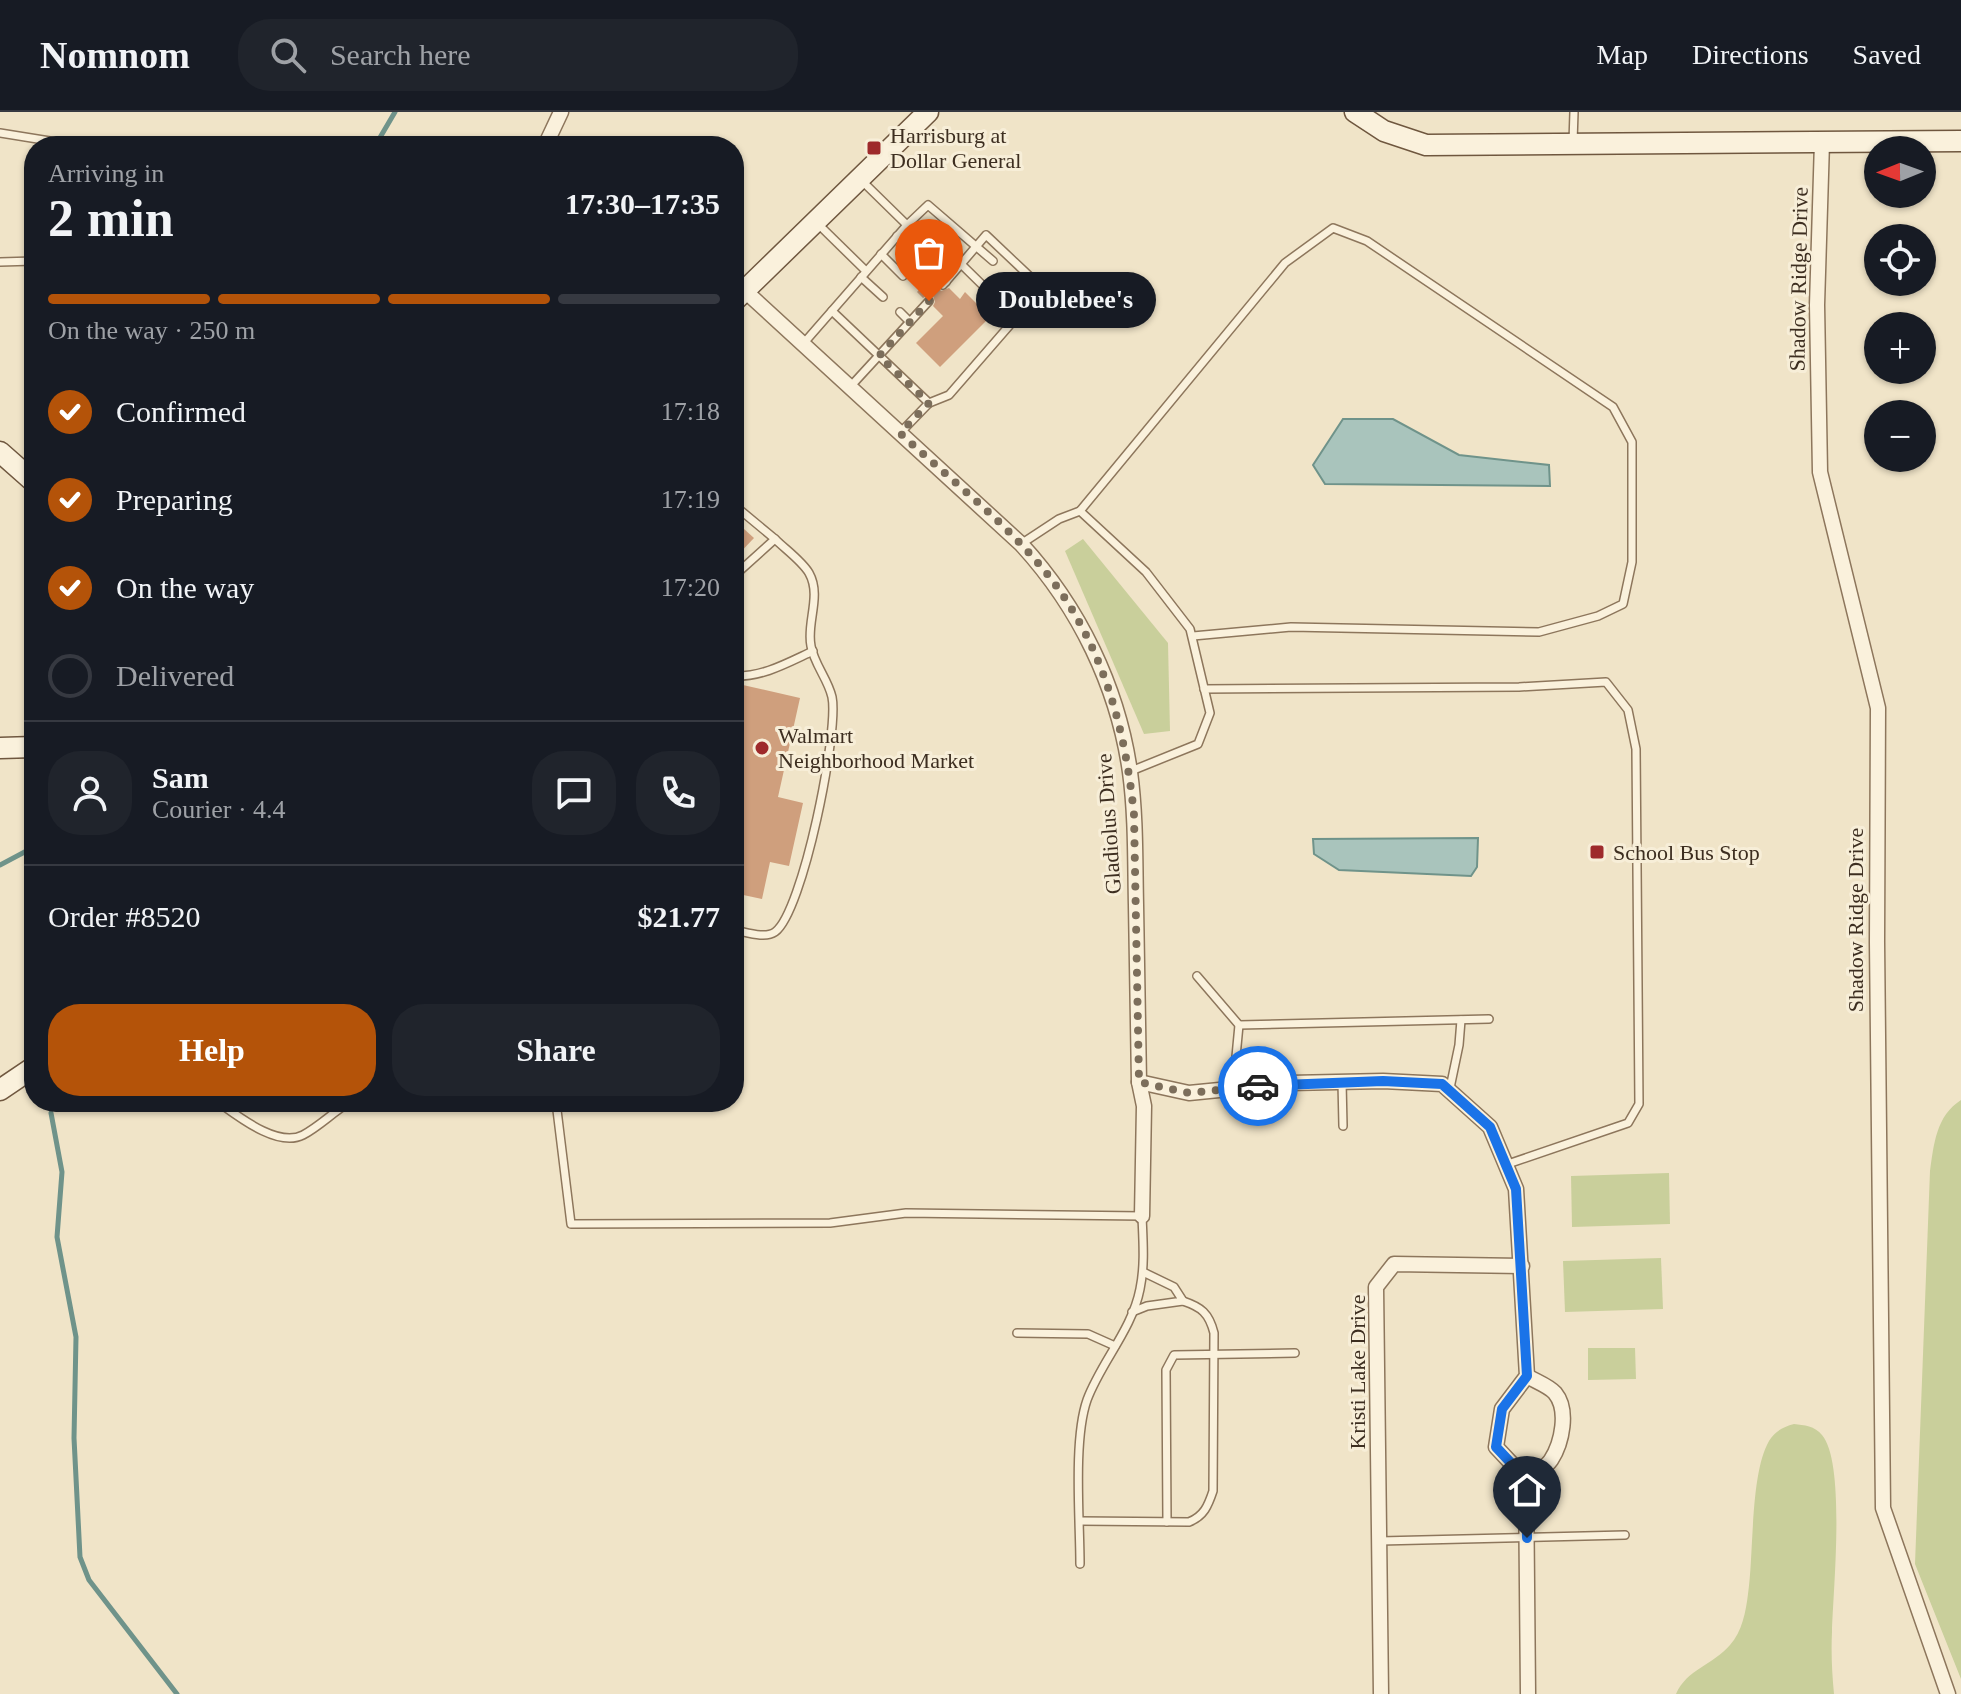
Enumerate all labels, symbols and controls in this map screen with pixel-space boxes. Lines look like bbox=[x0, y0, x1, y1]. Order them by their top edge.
search box bbox=[238, 19, 798, 91]
icon: search bbox=[266, 33, 310, 77]
text: Nomnom bbox=[40, 34, 190, 76]
text: Search here bbox=[330, 38, 471, 71]
text: Map bbox=[1597, 39, 1648, 70]
text: Directions bbox=[1692, 39, 1809, 70]
text: Saved bbox=[1853, 39, 1921, 70]
place label: Harrisburg at Dollar General bbox=[890, 123, 1021, 173]
north arrow bbox=[1864, 136, 1936, 208]
map controls bbox=[1864, 136, 1936, 472]
marker: Harrisburg at Dollar General bbox=[865, 139, 883, 157]
text: Arriving in bbox=[48, 159, 164, 188]
text: 17:30–17:35 bbox=[565, 187, 720, 220]
street label: Shadow Ridge Drive bbox=[1784, 187, 1813, 371]
text: 2 min bbox=[48, 190, 174, 247]
pin bbox=[895, 219, 963, 301]
button: locate bbox=[1864, 224, 1936, 296]
icon: bag bbox=[907, 231, 951, 275]
callout: Doublebee's bbox=[977, 273, 1157, 329]
text: Doublebee's bbox=[999, 285, 1133, 314]
button: + bbox=[1864, 312, 1936, 384]
text: On the way · 250 m bbox=[48, 316, 255, 345]
icon: check bbox=[48, 390, 92, 434]
text: Confirmed bbox=[116, 395, 246, 428]
text: 17:18 bbox=[661, 397, 720, 426]
button: − bbox=[1864, 400, 1936, 472]
icon: check bbox=[48, 478, 92, 522]
text: Preparing bbox=[116, 483, 233, 516]
text: 17:19 bbox=[661, 485, 720, 514]
icon: check bbox=[48, 566, 92, 610]
text: On the way bbox=[116, 571, 254, 604]
text: 17:20 bbox=[661, 573, 720, 602]
text: Delivered bbox=[116, 659, 234, 692]
place label: Walmart Neighborhood Market bbox=[778, 723, 974, 773]
marker: Walmart Neighborhood Market bbox=[753, 739, 771, 757]
button: person bbox=[48, 751, 132, 835]
button: chat bbox=[532, 751, 616, 835]
button: phone bbox=[636, 751, 720, 835]
street label: Gladiolus Drive bbox=[1091, 753, 1126, 895]
text: Sam bbox=[152, 761, 209, 794]
text: Courier · 4.4 bbox=[152, 795, 286, 824]
street label: Shadow Ridge Drive bbox=[1843, 828, 1868, 1012]
place label: School Bus Stop bbox=[1613, 840, 1760, 865]
marker: School Bus Stop bbox=[1588, 843, 1606, 861]
text: Order #8520 bbox=[48, 900, 200, 933]
text: $21.77 bbox=[638, 900, 720, 933]
button: Help bbox=[48, 1004, 376, 1096]
button: Share bbox=[392, 1004, 720, 1096]
courier bbox=[1218, 1046, 1298, 1126]
icon: car bbox=[1236, 1064, 1280, 1108]
street label: Kristi Lake Drive bbox=[1345, 1294, 1370, 1450]
pin bbox=[1493, 1456, 1561, 1538]
icon: home bbox=[1505, 1468, 1549, 1512]

